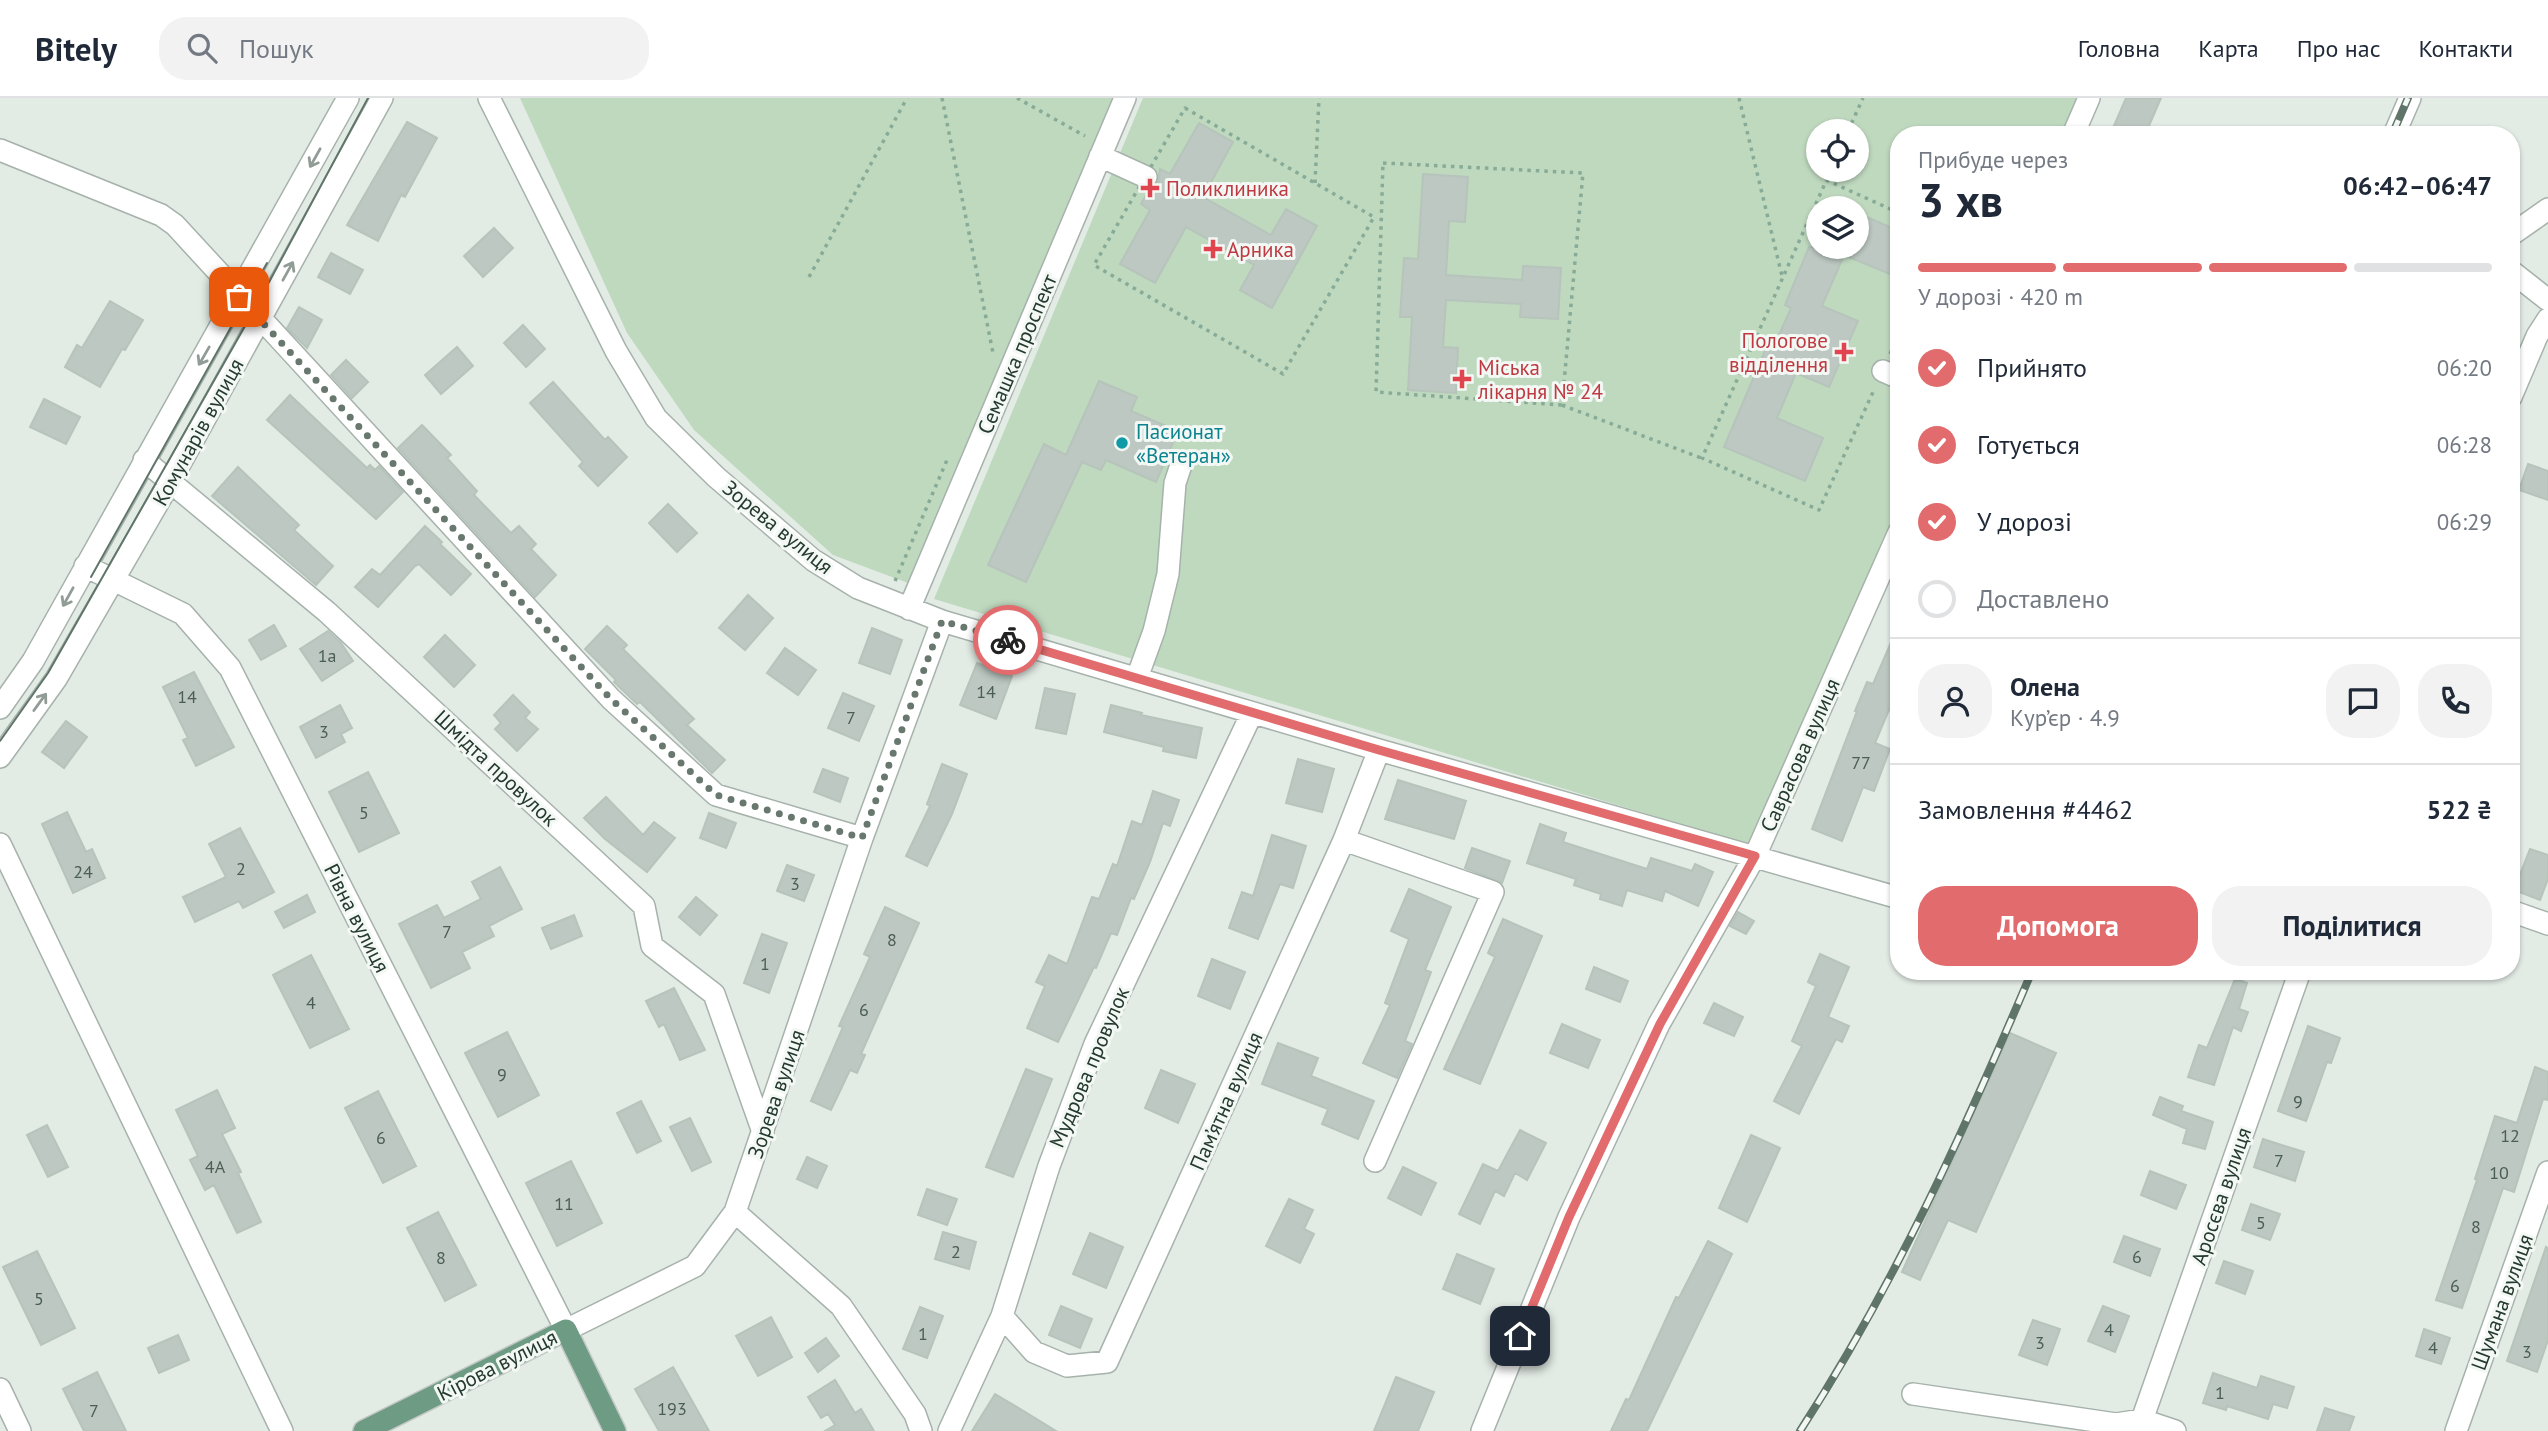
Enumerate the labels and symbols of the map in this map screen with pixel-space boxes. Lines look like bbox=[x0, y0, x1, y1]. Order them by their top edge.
one-way arrow bbox=[308, 147, 321, 168]
place label: Поликлиника bbox=[1166, 175, 1289, 202]
marker: Поликлиника bbox=[1140, 178, 1160, 198]
place label: Арника bbox=[1227, 236, 1294, 263]
marker: Арника bbox=[1205, 241, 1221, 257]
one-way arrow bbox=[282, 261, 295, 282]
pin bbox=[209, 267, 269, 327]
street label: Семашка проспект bbox=[971, 269, 1063, 438]
place label: Пологове відділення bbox=[1729, 327, 1828, 378]
marker: Пологове відділення bbox=[1834, 342, 1854, 362]
one-way arrow bbox=[197, 346, 211, 366]
street label: Комунарів вулиця bbox=[146, 354, 250, 510]
place label: Міська лікарня № 24 bbox=[1477, 354, 1603, 405]
marker: Міська лікарня № 24 bbox=[1452, 369, 1472, 389]
place label: Пасионат «Ветеран» bbox=[1136, 418, 1231, 469]
marker: Пасионат «Ветеран» bbox=[1114, 435, 1130, 451]
street label: Зорева вулиця bbox=[717, 474, 839, 580]
one-way arrow bbox=[61, 586, 74, 607]
courier bbox=[973, 605, 1043, 675]
house number: 1а bbox=[318, 644, 336, 667]
street label: Саврасова вулиця bbox=[1754, 674, 1846, 836]
house number: 14 bbox=[976, 680, 996, 703]
house number: 14 bbox=[177, 685, 197, 708]
one-way arrow bbox=[33, 693, 47, 712]
street label: Шмідта провулок bbox=[429, 704, 563, 832]
house number: 7 bbox=[846, 706, 856, 729]
house number: 3 bbox=[319, 720, 329, 743]
house number: 77 bbox=[1851, 751, 1871, 774]
house number: 5 bbox=[359, 801, 369, 824]
house number: 2 bbox=[236, 857, 246, 880]
street label: Рівна вулиця bbox=[318, 859, 396, 977]
house number: 24 bbox=[73, 860, 93, 883]
house number: 3 bbox=[790, 872, 800, 895]
house number: 7 bbox=[442, 920, 452, 943]
house number: 8 bbox=[887, 928, 897, 951]
house number: 1 bbox=[760, 952, 770, 975]
street label: Мудрова провулок bbox=[1043, 982, 1135, 1152]
house number: 4 bbox=[306, 991, 316, 1014]
house number: 6 bbox=[859, 998, 869, 1021]
street label: Зорева вулиця bbox=[741, 1026, 811, 1162]
street label: Пам’ятна вулиця bbox=[1183, 1028, 1269, 1174]
house number: 9 bbox=[497, 1063, 507, 1086]
house number: 9 bbox=[2293, 1090, 2303, 1113]
street label: Аросєва вулиця bbox=[2185, 1124, 2257, 1268]
house number: 12 bbox=[2500, 1124, 2520, 1147]
house number: 6 bbox=[376, 1126, 386, 1149]
house number: 7 bbox=[2274, 1149, 2284, 1172]
house number: 4А bbox=[205, 1155, 226, 1178]
house number: 10 bbox=[2489, 1161, 2509, 1184]
house number: 11 bbox=[554, 1192, 574, 1215]
house number: 5 bbox=[2256, 1211, 2266, 1234]
house number: 8 bbox=[2471, 1215, 2481, 1238]
street label: Шумана вулиця bbox=[2465, 1230, 2539, 1374]
house number: 2 bbox=[951, 1240, 961, 1263]
house number: 6 bbox=[2132, 1245, 2142, 1268]
house number: 8 bbox=[436, 1246, 446, 1269]
house number: 6 bbox=[2450, 1274, 2460, 1297]
house number: 5 bbox=[34, 1287, 44, 1310]
pin bbox=[1490, 1306, 1550, 1366]
house number: 4 bbox=[2104, 1318, 2114, 1341]
house number: 1 bbox=[918, 1322, 928, 1345]
street label: Кірова вулиця bbox=[432, 1323, 562, 1407]
house number: 3 bbox=[2035, 1331, 2045, 1354]
house number: 4 bbox=[2428, 1336, 2438, 1359]
house number: 3 bbox=[2522, 1340, 2532, 1363]
house number: 1 bbox=[2215, 1381, 2225, 1404]
house number: 193 bbox=[657, 1397, 687, 1420]
house number: 7 bbox=[89, 1399, 99, 1422]

